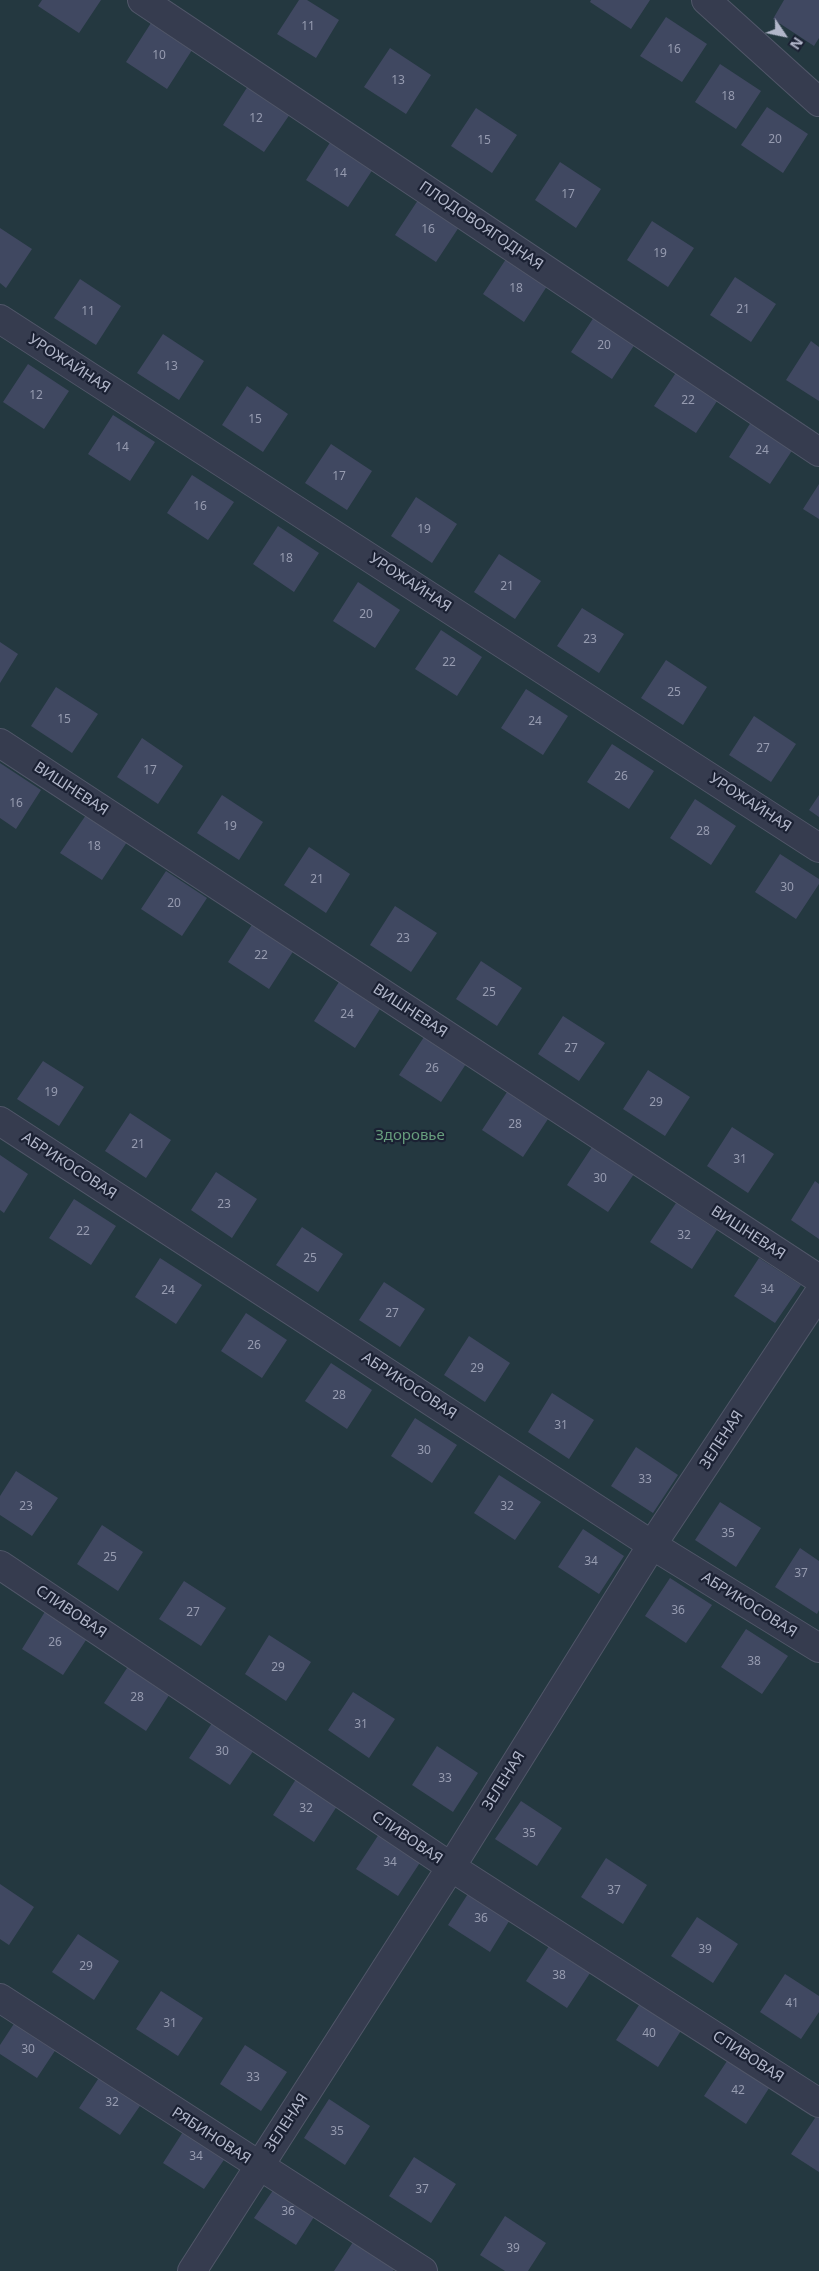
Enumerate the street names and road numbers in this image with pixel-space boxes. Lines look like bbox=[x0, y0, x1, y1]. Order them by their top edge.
street label: ПЛОДОВОЯГОДНАЯ bbox=[416, 178, 546, 274]
street label: УРОЖАЙНАЯ bbox=[25, 331, 113, 397]
street label: УРОЖАЙНАЯ bbox=[366, 550, 454, 616]
street label: ВИШНЕВАЯ bbox=[30, 758, 112, 820]
street label: УРОЖАЙНАЯ bbox=[706, 770, 794, 836]
street label: ВИШНЕВАЯ bbox=[369, 980, 451, 1042]
street label: АБРИКОСОВАЯ bbox=[18, 1129, 120, 1203]
street label: ВИШНЕВАЯ bbox=[707, 1202, 789, 1264]
street label: АБРИКОСОВАЯ bbox=[358, 1349, 460, 1423]
street label: ЗЕЛЕНАЯ bbox=[696, 1407, 748, 1473]
street label: АБРИКОСОВАЯ bbox=[698, 1568, 800, 1642]
street label: СЛИВОВАЯ bbox=[32, 1582, 110, 1642]
street label: ЗЕЛЕНАЯ bbox=[479, 1748, 529, 1814]
street label: СЛИВОВАЯ bbox=[368, 1808, 446, 1868]
street label: СЛИВОВАЯ bbox=[709, 2027, 787, 2087]
street label: ЗЕЛЕНАЯ bbox=[261, 2090, 313, 2156]
street label: РЯБИНОВАЯ bbox=[168, 2104, 254, 2168]

